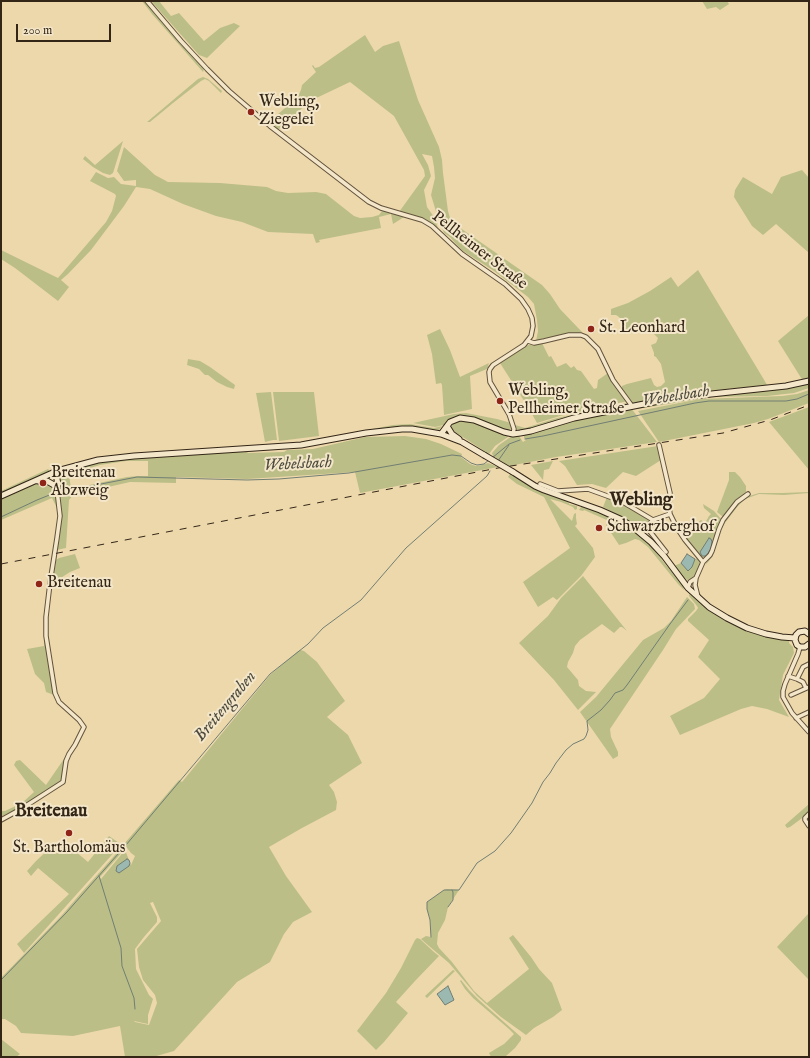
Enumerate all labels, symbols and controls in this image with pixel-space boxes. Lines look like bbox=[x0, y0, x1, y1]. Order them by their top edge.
scale bar bbox=[18, 16, 113, 42]
text: 200 m bbox=[23, 23, 52, 38]
place label: Webling, Ziegelei bbox=[259, 93, 319, 131]
marker: Webling, Ziegelei bbox=[246, 107, 256, 117]
street label: Pellheimer Straße bbox=[427, 208, 531, 294]
place label: St. Leonhard bbox=[599, 319, 685, 339]
marker: St. Leonhard bbox=[586, 324, 596, 334]
place label: Webling, Pellheimer Straße bbox=[508, 382, 624, 420]
water label: Webelsbach bbox=[641, 382, 711, 412]
marker: Webling, Pellheimer Straße bbox=[495, 396, 505, 406]
water label: Webelsbach bbox=[264, 453, 332, 477]
place label: Breitenau Abzweig bbox=[51, 464, 116, 502]
marker: Breitenau Abzweig bbox=[38, 478, 48, 488]
district label: Webling bbox=[609, 490, 673, 512]
place label: Schwarzberghof bbox=[607, 518, 714, 538]
marker: Schwarzberghof bbox=[594, 523, 604, 533]
place label: Breitenau bbox=[47, 574, 112, 594]
marker: Breitenau bbox=[34, 579, 44, 589]
water label: Breitengraben bbox=[191, 668, 261, 746]
district label: Breitenau bbox=[15, 801, 87, 823]
marker: St. Bartholomäus bbox=[64, 828, 74, 838]
place label: St. Bartholomäus bbox=[13, 839, 125, 859]

